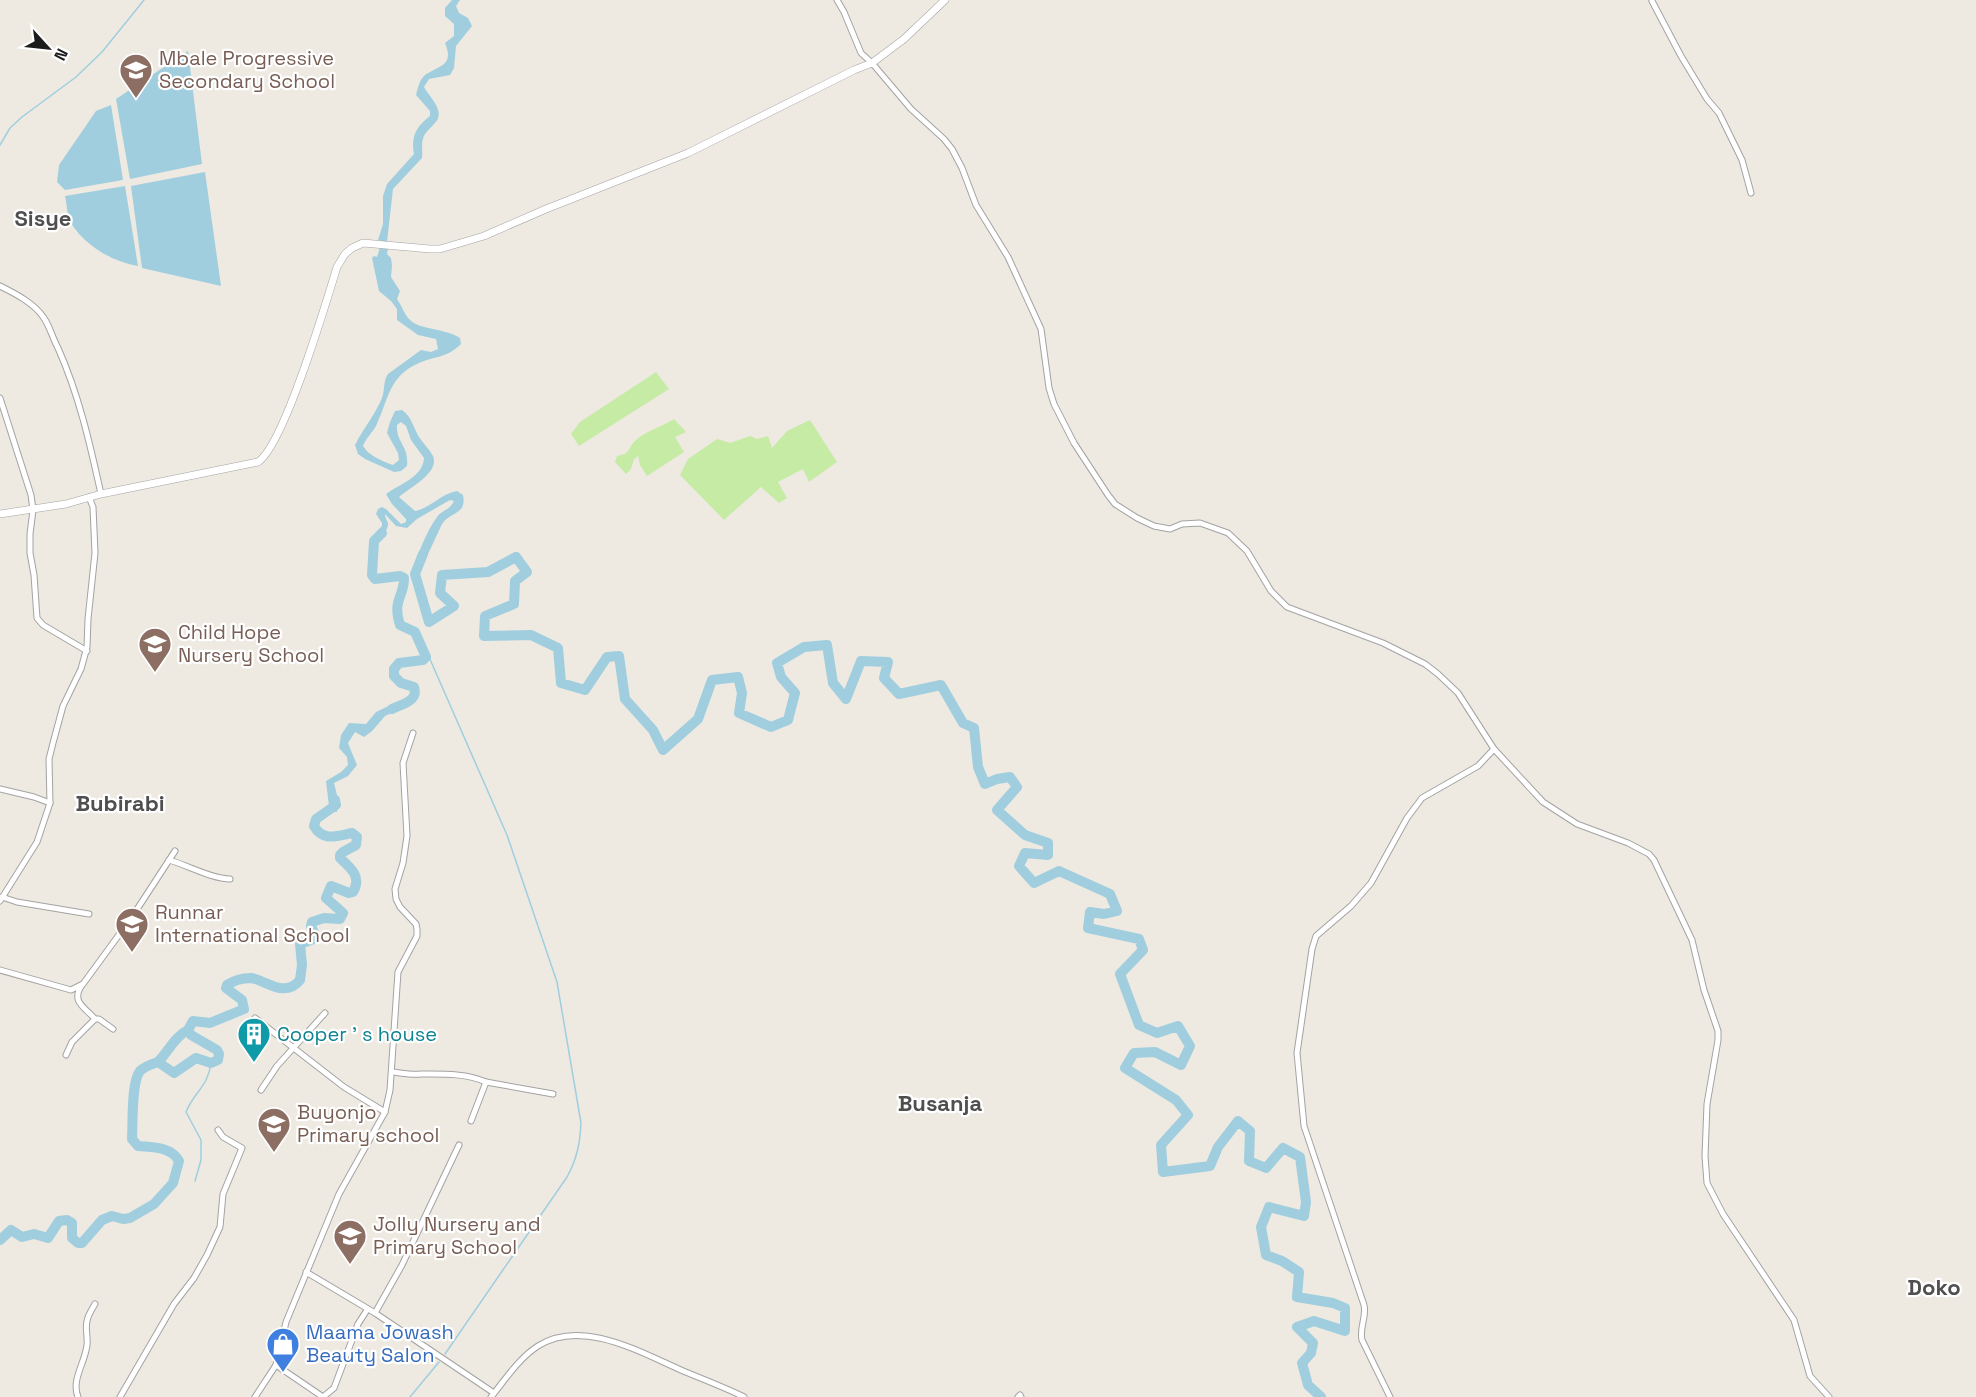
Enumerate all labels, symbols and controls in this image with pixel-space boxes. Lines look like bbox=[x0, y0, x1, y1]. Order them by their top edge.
north arrow bbox=[18, 18, 78, 78]
text: N bbox=[49, 45, 73, 64]
place label: Mbale Progressive Secondary School bbox=[159, 45, 335, 94]
school or university icon: Mbale Progressive Secondary School bbox=[118, 52, 154, 99]
district label: Sisye bbox=[15, 204, 71, 232]
place label: Child Hope Nursery School bbox=[178, 619, 324, 668]
school or university icon: Child Hope Nursery School bbox=[137, 626, 173, 673]
district label: Bubirabi bbox=[75, 789, 165, 817]
place label: Runnar International School bbox=[155, 899, 350, 948]
school or university icon: Runnar International School bbox=[114, 906, 150, 953]
building icon: Cooper ' s house bbox=[236, 1016, 272, 1063]
place label: Cooper ' s house bbox=[277, 1021, 437, 1047]
district label: Busanja bbox=[898, 1089, 983, 1117]
place label: Buyonjo Primary school bbox=[297, 1099, 439, 1148]
school or university icon: Buyonjo Primary school bbox=[256, 1106, 292, 1153]
place label: Jolly Nursery and Primary School bbox=[373, 1211, 541, 1260]
school or university icon: Jolly Nursery and Primary School bbox=[332, 1218, 368, 1265]
district label: Doko bbox=[1907, 1273, 1961, 1301]
place label: Maama Jowash Beauty Salon bbox=[306, 1319, 454, 1368]
shop icon: Maama Jowash Beauty Salon bbox=[265, 1326, 301, 1373]

